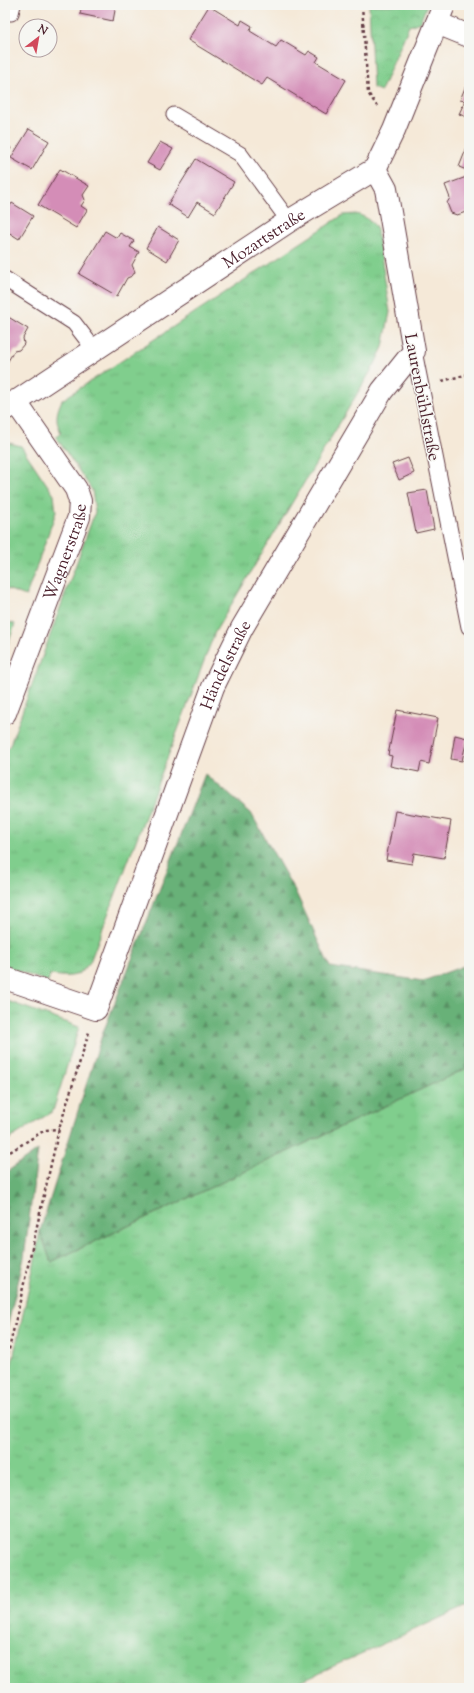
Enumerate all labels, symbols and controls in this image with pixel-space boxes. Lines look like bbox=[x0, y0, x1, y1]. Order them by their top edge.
north arrow bbox=[18, 18, 58, 58]
text: N bbox=[34, 21, 51, 40]
street label: Mozartstraße bbox=[219, 204, 311, 276]
street label: Laurenbühlstraße bbox=[397, 332, 445, 463]
street label: Wagnerstraße bbox=[38, 503, 94, 605]
street label: Händelstraße bbox=[196, 616, 258, 714]

